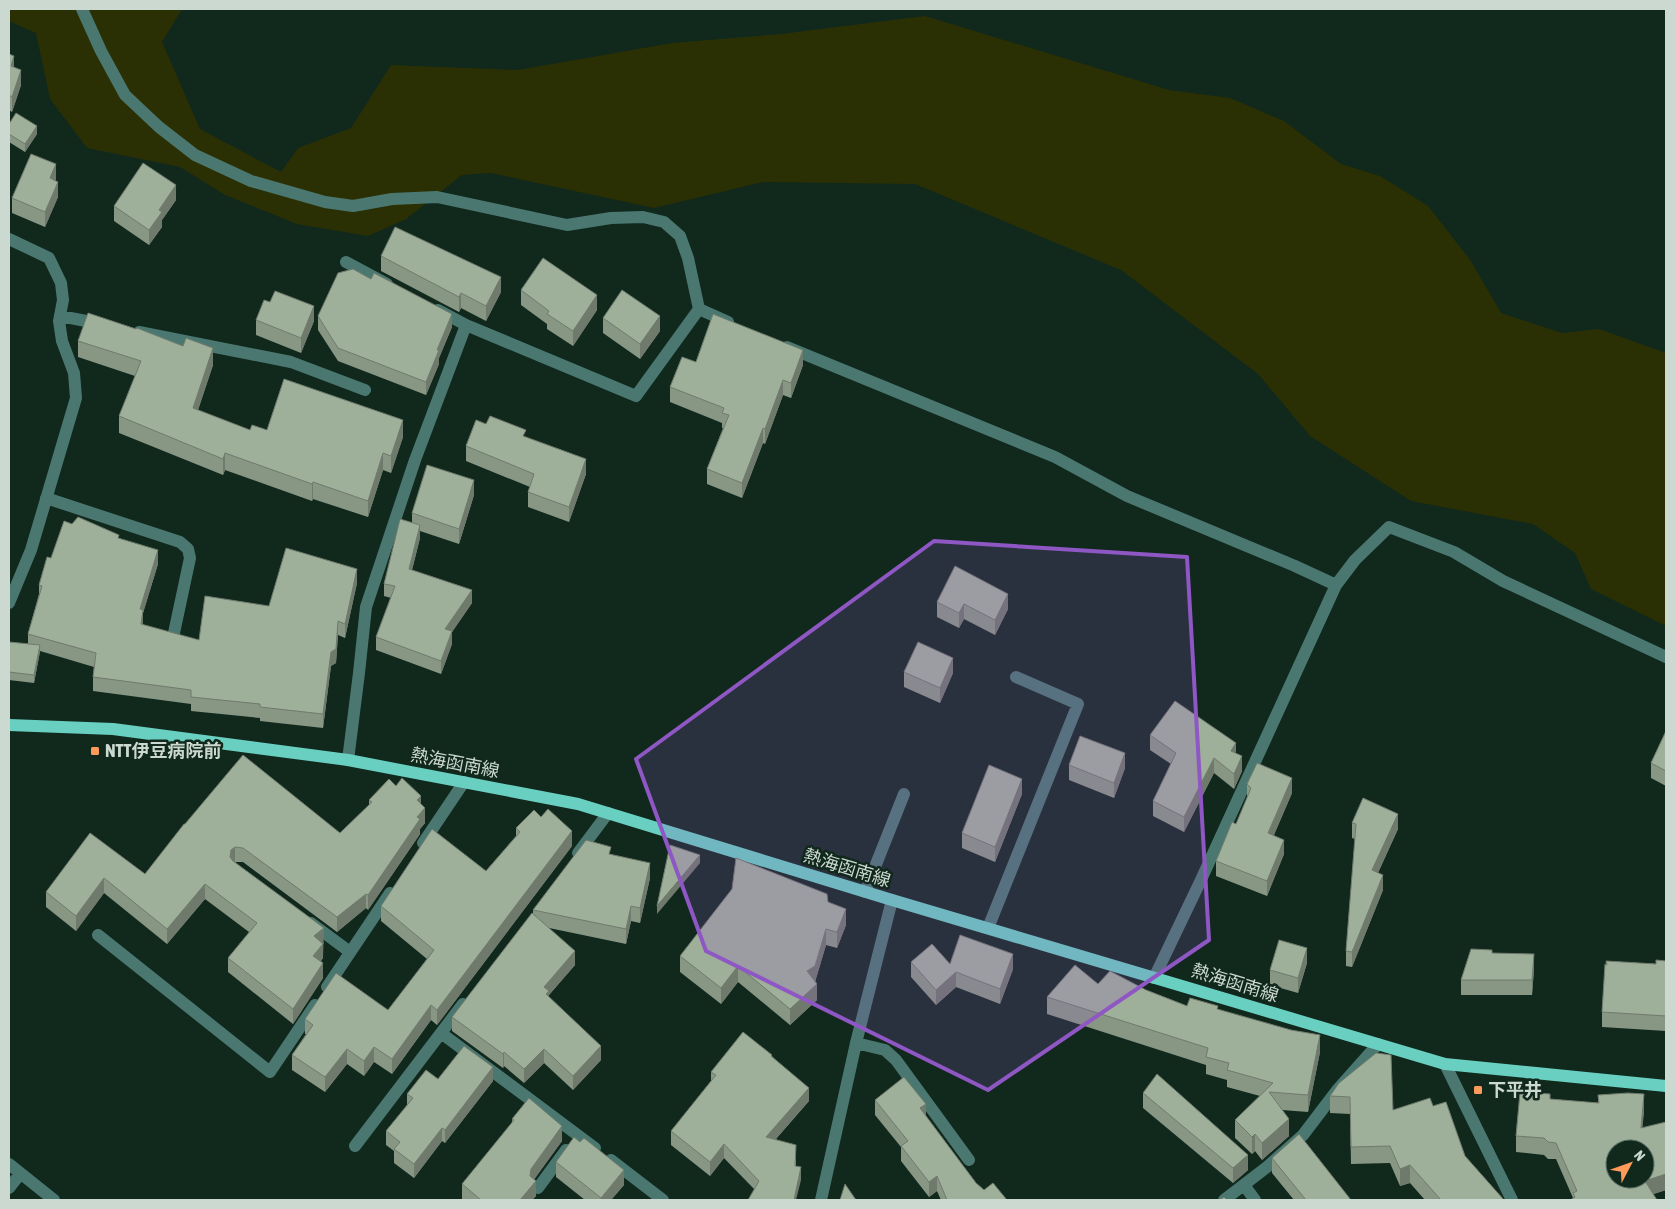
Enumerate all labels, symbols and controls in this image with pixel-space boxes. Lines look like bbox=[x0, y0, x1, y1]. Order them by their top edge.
place label: NTT伊豆病院前 bbox=[105, 740, 221, 761]
street label: 熱海函南線 bbox=[409, 744, 501, 781]
marker: NTT伊豆病院前 bbox=[89, 745, 101, 757]
street label: 熱海函南線 bbox=[801, 844, 893, 891]
street label: 熱海函南線 bbox=[1189, 959, 1281, 1006]
place label: 下平井 bbox=[1488, 1079, 1542, 1100]
marker: 下平井 bbox=[1472, 1084, 1484, 1096]
north arrow bbox=[1605, 1139, 1655, 1189]
text: N bbox=[1631, 1147, 1649, 1164]

